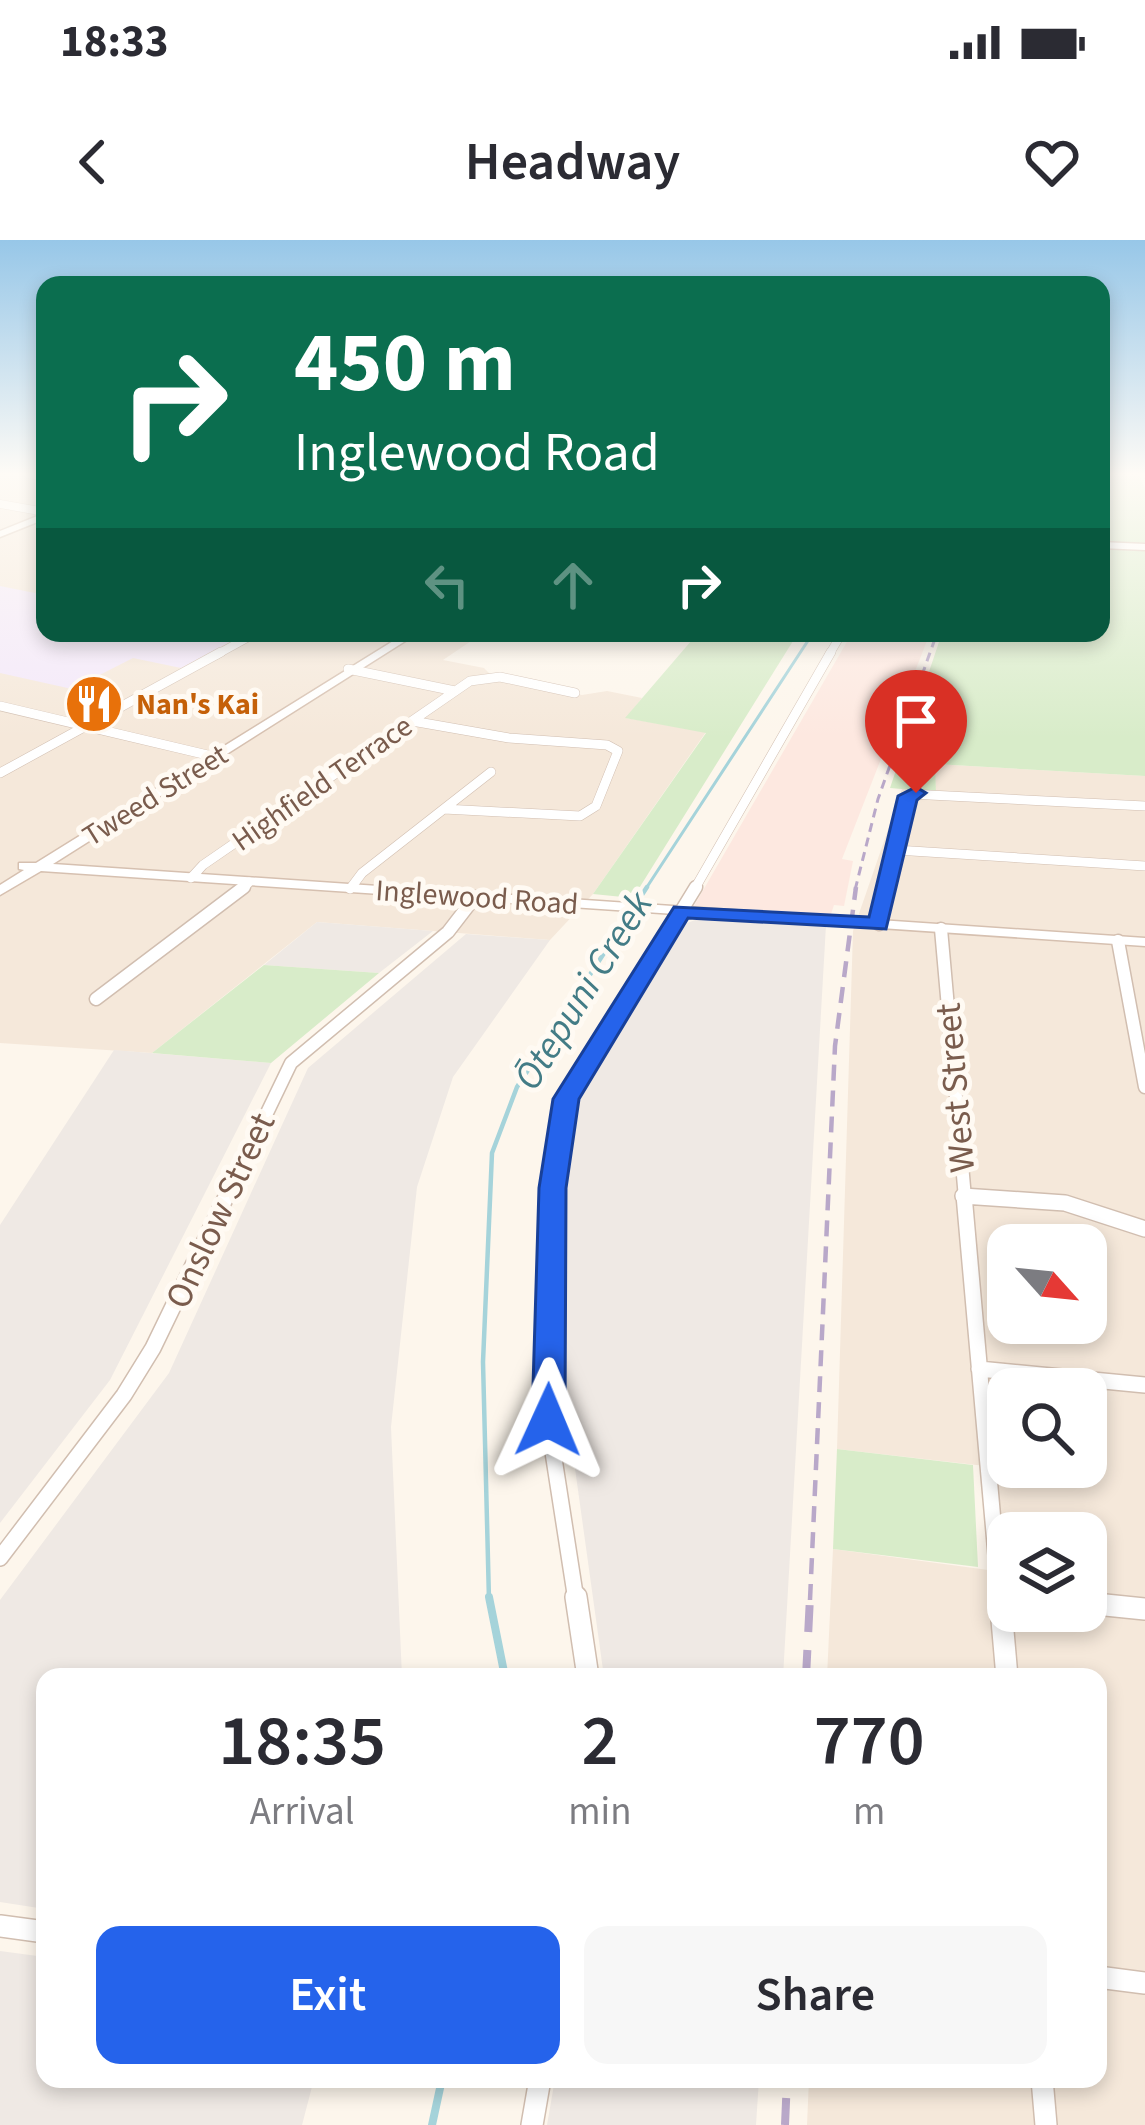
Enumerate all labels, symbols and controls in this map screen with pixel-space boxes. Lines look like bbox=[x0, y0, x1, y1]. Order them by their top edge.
text: 18:33 bbox=[60, 10, 169, 74]
text: Headway bbox=[465, 124, 680, 201]
icon: back bbox=[60, 129, 126, 195]
icon: heart bbox=[1019, 129, 1085, 195]
text: 450 m bbox=[294, 304, 516, 424]
icon: right bbox=[96, 324, 252, 480]
text: Inglewood Road bbox=[294, 415, 660, 492]
icon: left bbox=[414, 552, 480, 618]
icon: ahead bbox=[540, 552, 606, 618]
icon: right bbox=[666, 552, 732, 618]
pin bbox=[865, 670, 967, 793]
restaurant icon: Nan's Kai bbox=[63, 673, 125, 735]
place label: Nan's Kai bbox=[136, 683, 259, 726]
icon: arrive bbox=[883, 688, 949, 754]
street label: Highfield Terrace bbox=[223, 705, 421, 862]
street label: Tweed Street bbox=[74, 734, 236, 857]
street label: Inglewood Road bbox=[374, 869, 580, 926]
water label: Ōtepuni Creek bbox=[500, 880, 668, 1101]
street label: West Street bbox=[923, 1001, 988, 1175]
street label: Onslow Street bbox=[153, 1104, 288, 1317]
north arrow bbox=[987, 1224, 1107, 1344]
map controls bbox=[987, 1224, 1107, 1632]
position arrow bbox=[485, 1357, 611, 1483]
button: search bbox=[987, 1368, 1107, 1488]
button: layers bbox=[987, 1512, 1107, 1632]
text: 18:35 bbox=[218, 1690, 386, 1793]
text: 2 bbox=[581, 1690, 618, 1793]
text: 770 bbox=[814, 1690, 925, 1793]
text: Arrival bbox=[250, 1784, 355, 1840]
text: min bbox=[568, 1784, 632, 1840]
text: m bbox=[853, 1784, 885, 1840]
button: Exit bbox=[96, 1926, 560, 2064]
button: Share bbox=[584, 1926, 1047, 2064]

